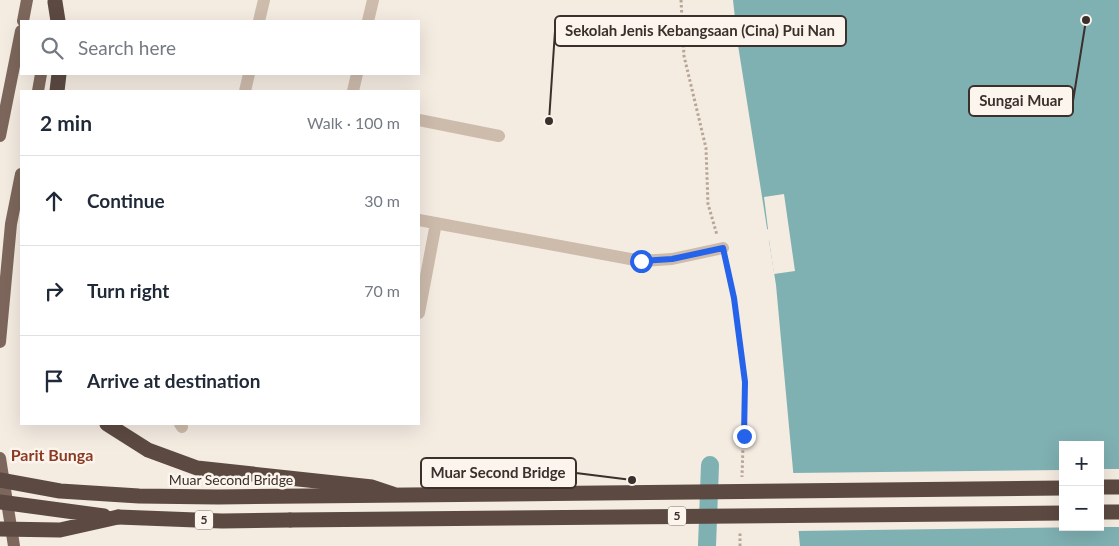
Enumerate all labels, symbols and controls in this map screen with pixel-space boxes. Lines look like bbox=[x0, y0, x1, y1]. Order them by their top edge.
callout: Sekolah Jenis Kebangsaan (Cina) Pui Nan bbox=[555, 16, 846, 46]
search box bbox=[20, 20, 420, 75]
text: Sekolah Jenis Kebangsaan (Cina) Pui Nan bbox=[565, 21, 835, 39]
icon: search bbox=[38, 34, 66, 62]
text: Search here bbox=[78, 36, 176, 59]
callout: Sungai Muar bbox=[969, 86, 1073, 116]
text: Sungai Muar bbox=[979, 91, 1063, 109]
text: 2 min bbox=[40, 110, 92, 135]
text: Walk · 100 m bbox=[307, 113, 400, 132]
icon: ahead bbox=[40, 187, 68, 215]
text: Continue bbox=[87, 189, 165, 212]
text: 30 m bbox=[364, 191, 400, 210]
route start bbox=[630, 250, 653, 273]
icon: right bbox=[40, 277, 68, 305]
text: Turn right bbox=[87, 279, 169, 302]
text: 70 m bbox=[364, 281, 400, 300]
icon: arrive bbox=[40, 367, 68, 395]
text: Arrive at destination bbox=[87, 369, 260, 392]
route end bbox=[733, 425, 756, 448]
map controls bbox=[1059, 441, 1104, 531]
button: + bbox=[1059, 441, 1104, 486]
district label: Parit Bunga bbox=[11, 445, 93, 464]
callout: Muar Second Bridge bbox=[421, 458, 576, 488]
text: Muar Second Bridge bbox=[430, 463, 566, 481]
street label: Muar Second Bridge bbox=[169, 471, 293, 488]
button: − bbox=[1059, 486, 1104, 531]
road number: 5 bbox=[668, 506, 686, 526]
road number: 5 bbox=[195, 510, 213, 530]

